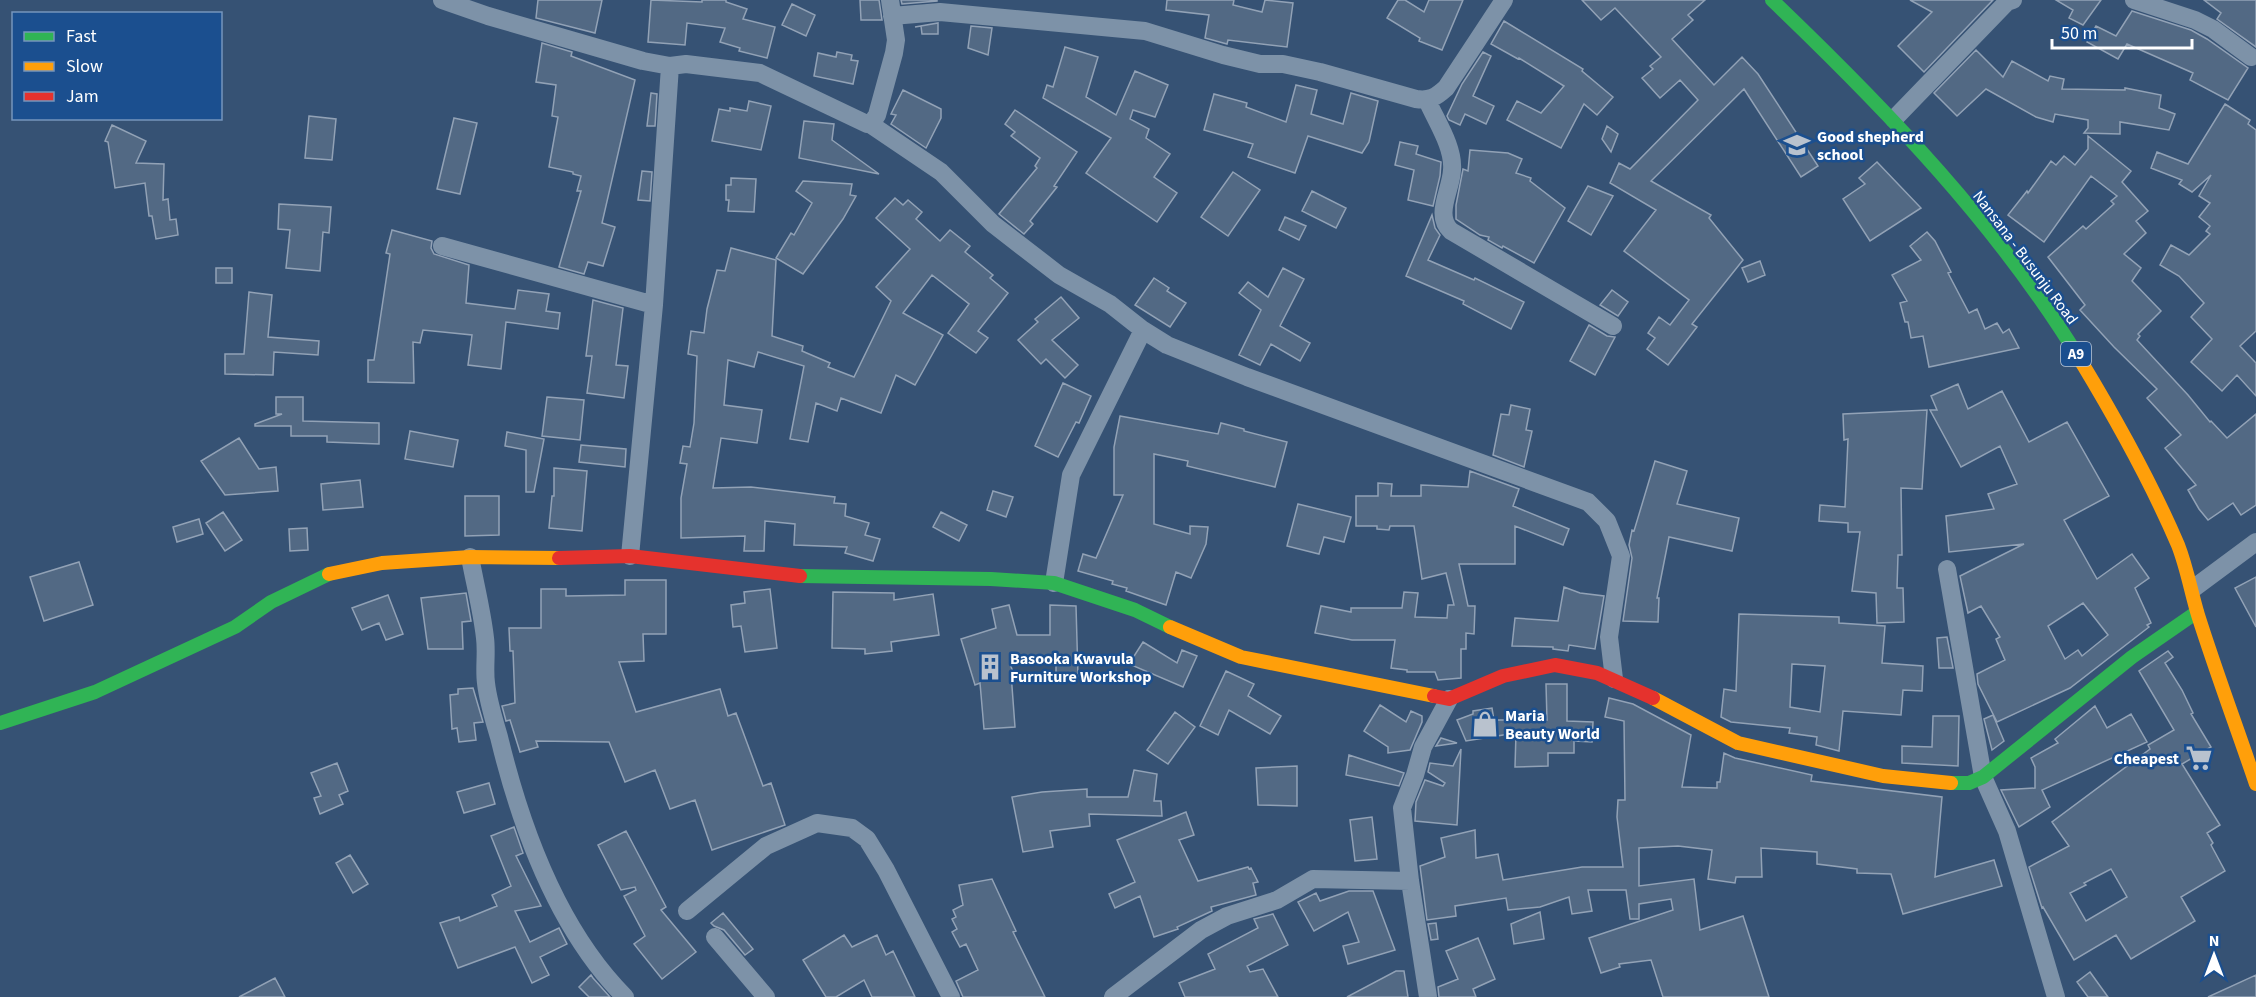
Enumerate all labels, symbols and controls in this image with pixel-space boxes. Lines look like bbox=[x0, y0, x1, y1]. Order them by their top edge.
legend bbox=[12, 12, 222, 120]
scale bar bbox=[2052, 12, 2192, 50]
text: 50 m bbox=[2061, 21, 2097, 46]
text: Fast bbox=[66, 24, 97, 49]
text: Slow bbox=[66, 54, 103, 79]
text: Jam bbox=[66, 84, 99, 109]
place label: Good shepherd school bbox=[1817, 126, 1924, 166]
school or university icon: Good shepherd school bbox=[1782, 130, 1812, 160]
street label: Nansana - Busunju Road bbox=[1967, 186, 2083, 329]
road number: A9 bbox=[2061, 342, 2091, 366]
place label: Basooka Kwavula Furniture Workshop bbox=[1010, 648, 1151, 688]
building icon: Basooka Kwavula Furniture Workshop bbox=[975, 652, 1005, 682]
place label: Maria Beauty World bbox=[1505, 705, 1600, 745]
shop icon: Maria Beauty World bbox=[1470, 709, 1500, 739]
supermarket icon: Cheapest bbox=[2184, 743, 2214, 773]
place label: Cheapest bbox=[2114, 748, 2179, 770]
north arrow bbox=[2184, 925, 2244, 985]
text: N bbox=[2209, 930, 2219, 952]

